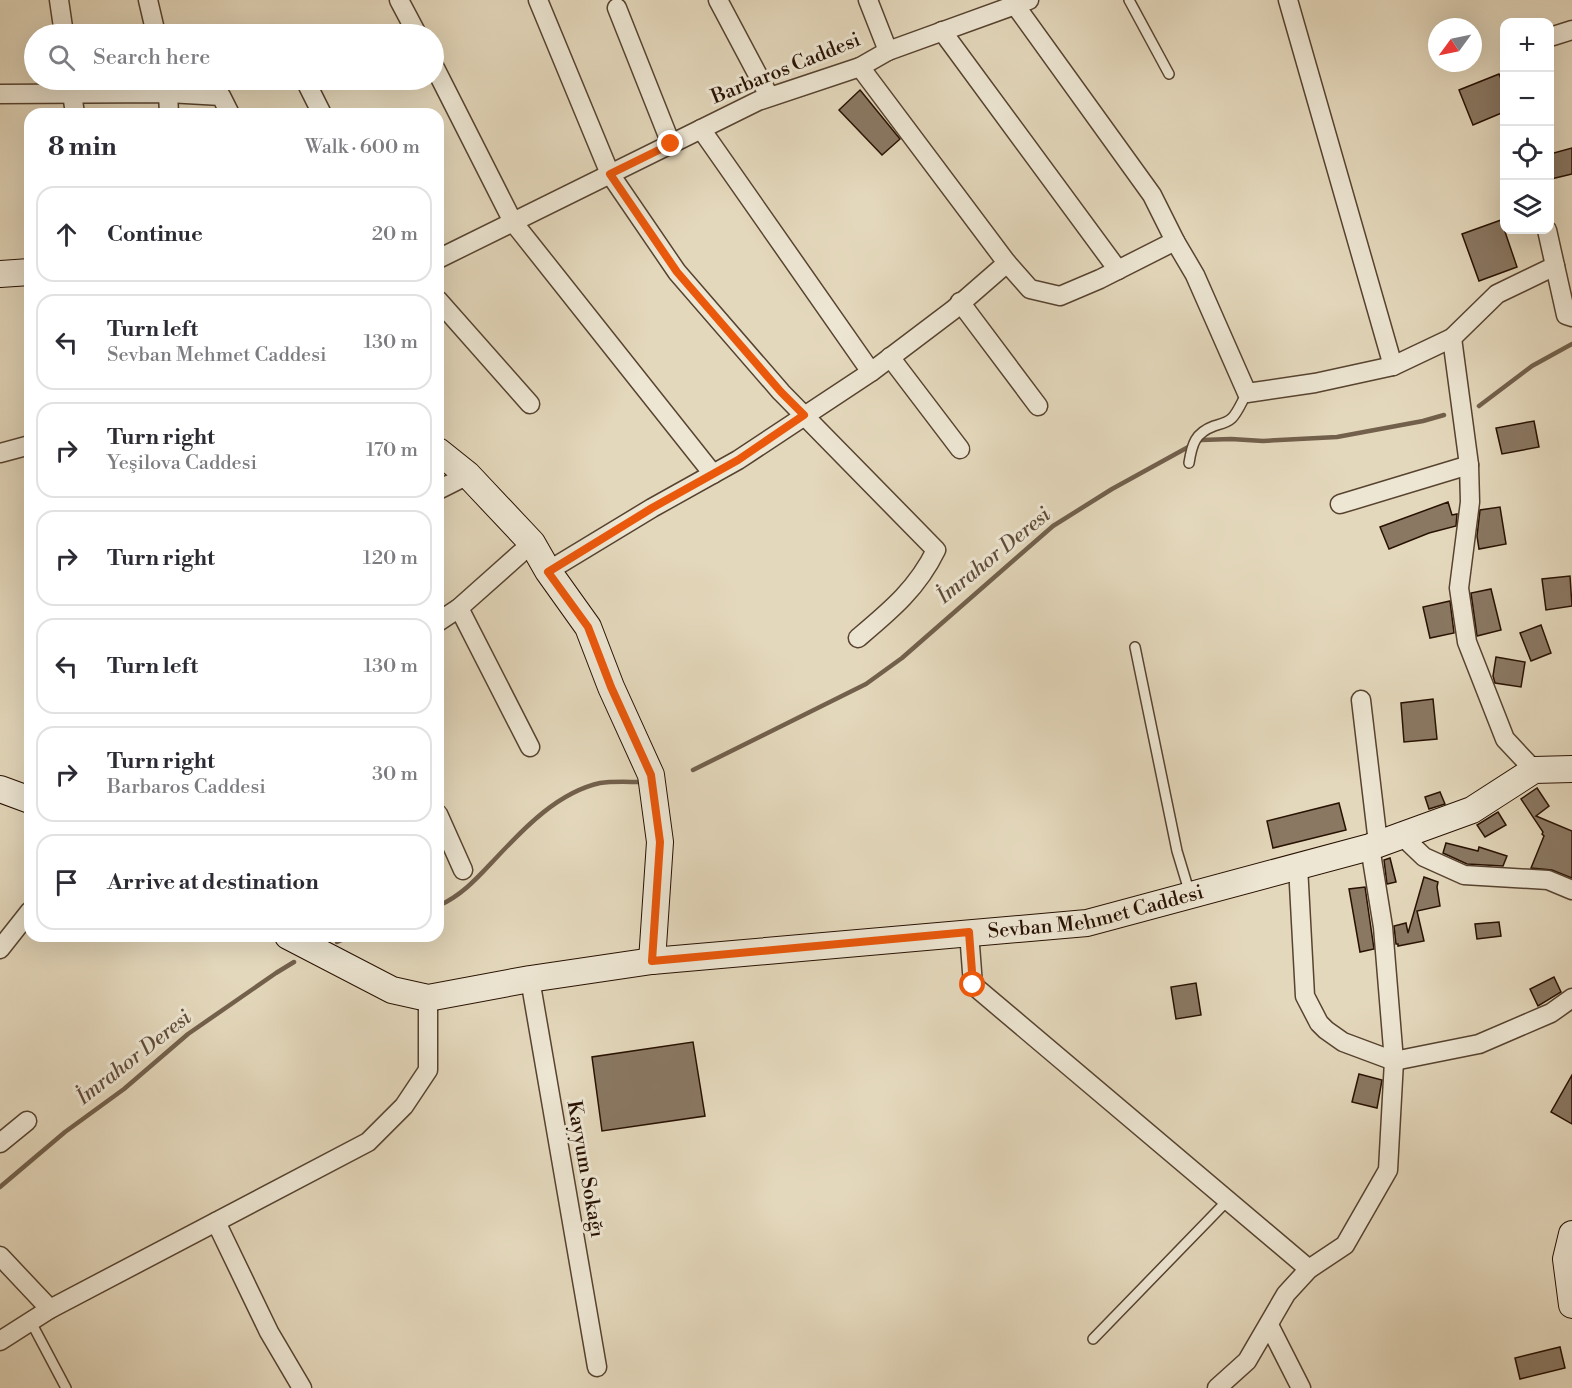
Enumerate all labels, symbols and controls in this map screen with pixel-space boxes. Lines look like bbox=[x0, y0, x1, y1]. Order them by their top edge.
north arrow bbox=[1428, 18, 1482, 72]
map controls bbox=[1500, 18, 1554, 234]
button: + bbox=[1500, 18, 1554, 72]
search box bbox=[24, 24, 444, 90]
street label: Barbaros Caddesi bbox=[707, 28, 865, 111]
icon: search bbox=[45, 41, 78, 74]
text: Search here bbox=[93, 44, 210, 71]
button: − bbox=[1500, 72, 1554, 126]
button: locate bbox=[1500, 126, 1554, 180]
route end bbox=[657, 130, 683, 156]
text: 8 min bbox=[48, 131, 117, 163]
text: Walk · 600 m bbox=[305, 135, 420, 160]
button: layers bbox=[1500, 180, 1554, 234]
icon: ahead bbox=[50, 218, 83, 251]
text: Continue bbox=[107, 221, 203, 248]
text: 20 m bbox=[372, 222, 418, 247]
text: Turn left bbox=[107, 316, 198, 343]
icon: left bbox=[50, 326, 83, 359]
text: 130 m bbox=[363, 330, 418, 355]
text: Sevban Mehmet Caddesi bbox=[107, 343, 327, 368]
text: Turn right bbox=[107, 424, 215, 451]
icon: right bbox=[50, 434, 83, 467]
text: 170 m bbox=[366, 438, 418, 463]
text: Yeşilova Caddesi bbox=[107, 451, 257, 476]
water label: İmrahor Deresi bbox=[930, 500, 1057, 610]
icon: right bbox=[50, 542, 83, 575]
text: Turn right bbox=[107, 545, 215, 572]
text: 120 m bbox=[363, 546, 418, 571]
icon: left bbox=[50, 650, 83, 683]
text: Turn left bbox=[107, 653, 198, 680]
text: 130 m bbox=[363, 654, 418, 679]
text: Turn right bbox=[107, 748, 215, 775]
icon: right bbox=[50, 758, 83, 791]
text: 30 m bbox=[372, 762, 418, 787]
text: Barbaros Caddesi bbox=[107, 775, 266, 800]
icon: arrive bbox=[50, 866, 83, 899]
text: Arrive at destination bbox=[107, 869, 319, 896]
street label: Sevban Mehmet Caddesi bbox=[987, 880, 1207, 944]
route start bbox=[959, 971, 985, 997]
water label: İmrahor Deresi bbox=[69, 1003, 197, 1112]
street label: Kayyum Sokağı bbox=[561, 1099, 609, 1240]

